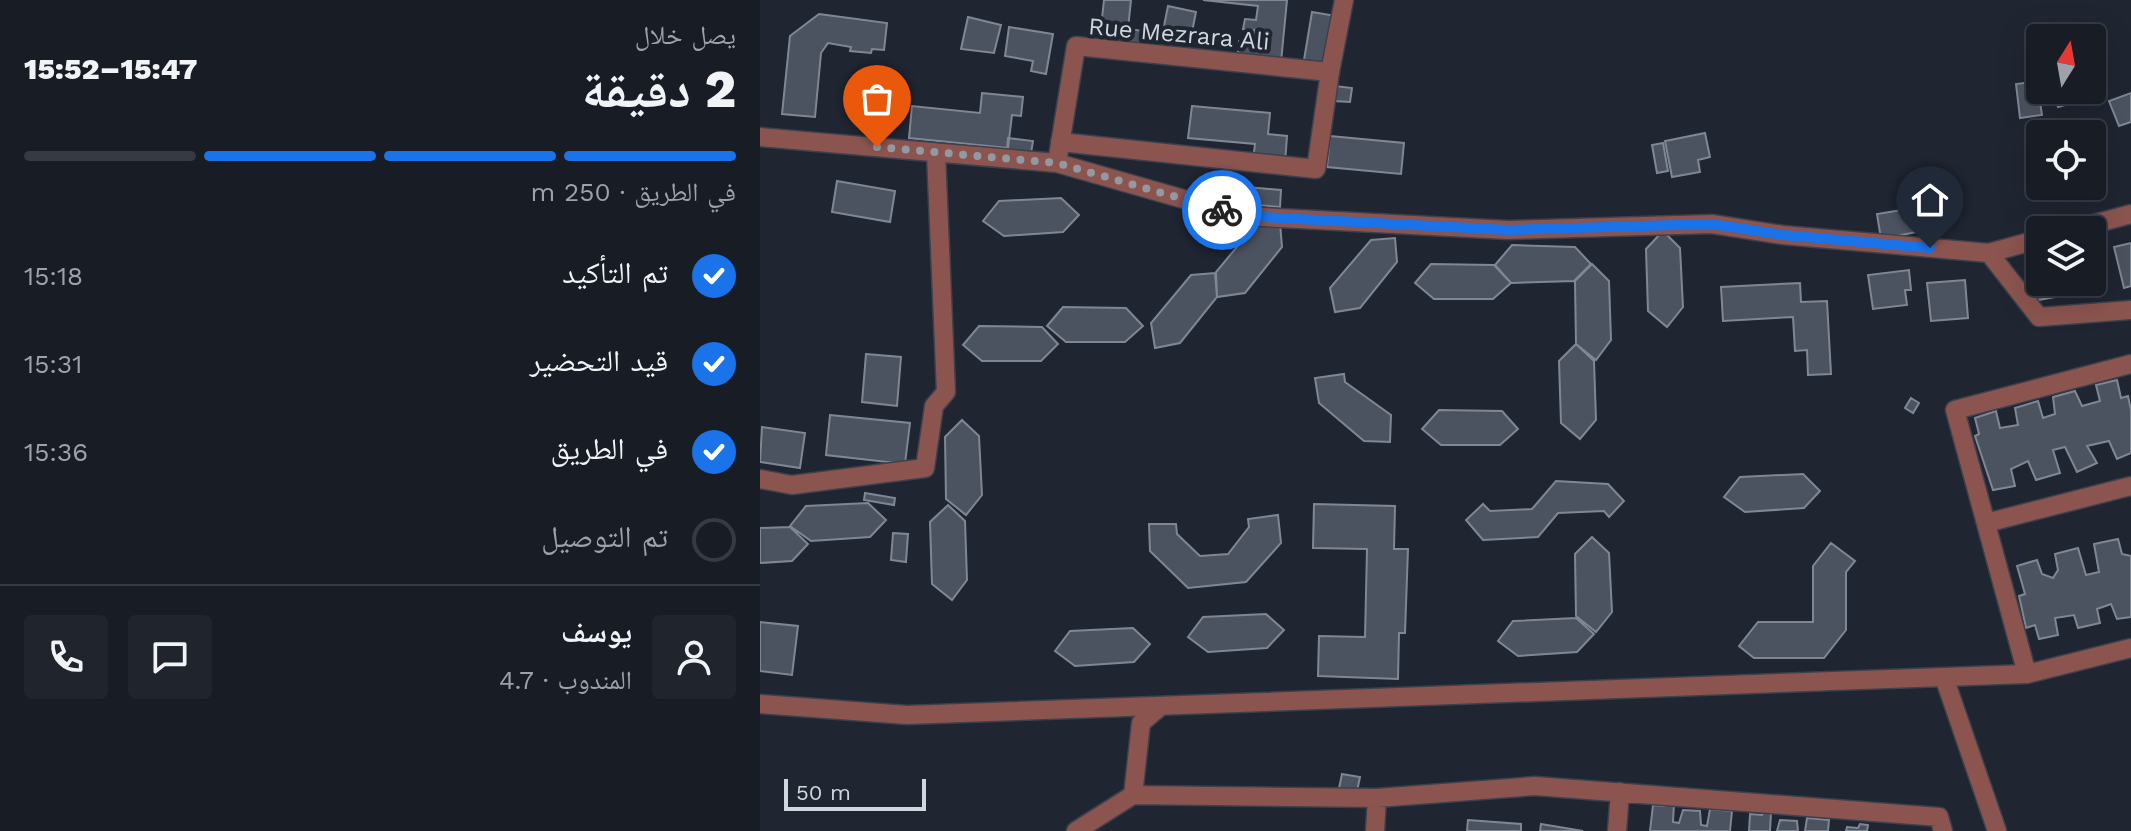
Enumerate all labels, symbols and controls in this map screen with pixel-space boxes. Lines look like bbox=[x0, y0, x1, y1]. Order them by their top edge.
street label: Rue Mezrara Ali bbox=[1087, 12, 1271, 56]
text: يصل خلال bbox=[635, 20, 736, 50]
north arrow bbox=[2026, 24, 2106, 104]
map controls bbox=[2026, 24, 2106, 296]
text: 15:47–15:52 bbox=[24, 51, 198, 86]
text: 2 دقيقة bbox=[582, 59, 736, 120]
pin bbox=[843, 65, 911, 147]
icon: bag bbox=[855, 77, 899, 121]
button: locate bbox=[2026, 120, 2106, 200]
pin bbox=[1896, 166, 1964, 248]
courier bbox=[1182, 170, 1262, 250]
text: في الطريق · 250 m bbox=[530, 177, 736, 207]
icon: home bbox=[1908, 178, 1952, 222]
icon: bike bbox=[1200, 188, 1244, 232]
button: layers bbox=[2026, 216, 2106, 296]
icon: check bbox=[692, 254, 736, 298]
text: تم التأكيد bbox=[562, 255, 668, 290]
text: 15:18 bbox=[24, 261, 83, 291]
icon: check bbox=[692, 342, 736, 386]
text: قيد التحضير bbox=[530, 343, 668, 378]
text: 15:31 bbox=[24, 349, 82, 379]
icon: check bbox=[692, 430, 736, 474]
text: في الطريق bbox=[551, 431, 668, 466]
text: 15:36 bbox=[24, 437, 88, 467]
text: تم التوصيل bbox=[541, 519, 668, 554]
text: يوسف bbox=[561, 614, 632, 649]
button: phone bbox=[24, 615, 108, 699]
button: chat bbox=[128, 615, 212, 699]
button: person bbox=[652, 615, 736, 699]
text: المندوب · 4.7 bbox=[499, 665, 632, 695]
scale bar bbox=[784, 775, 926, 811]
text: 50 m bbox=[796, 780, 851, 805]

